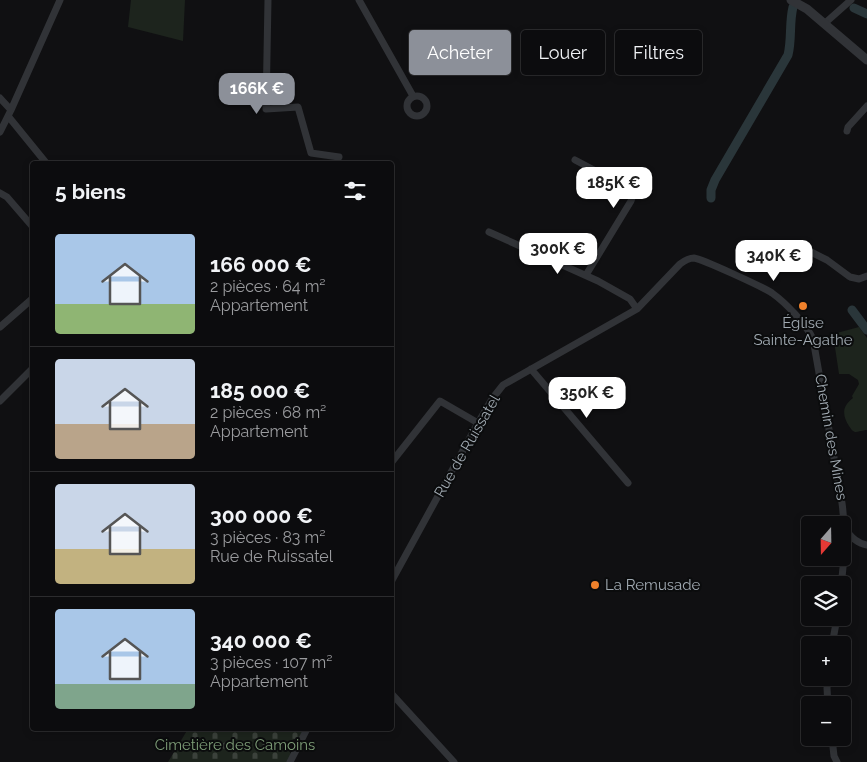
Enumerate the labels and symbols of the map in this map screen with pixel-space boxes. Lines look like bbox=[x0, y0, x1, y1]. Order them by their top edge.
pin: 166K € bbox=[216, 72, 298, 115]
pin: 185K € bbox=[573, 166, 655, 209]
pin: 300K € bbox=[517, 232, 599, 275]
pin: 340K € bbox=[733, 240, 815, 282]
marker: Église Sainte-Agathe bbox=[797, 300, 809, 312]
place label: Église Sainte-Agathe bbox=[753, 314, 853, 349]
street label: Chemin des Mines bbox=[811, 372, 851, 502]
pin: 350K € bbox=[546, 376, 628, 419]
street label: Rue de Ruissatel bbox=[430, 391, 504, 500]
north arrow bbox=[801, 516, 851, 566]
place label: La Remusade bbox=[605, 576, 701, 594]
marker: La Remusade bbox=[589, 579, 601, 591]
park label: Cimetière des Camoins bbox=[155, 736, 315, 754]

